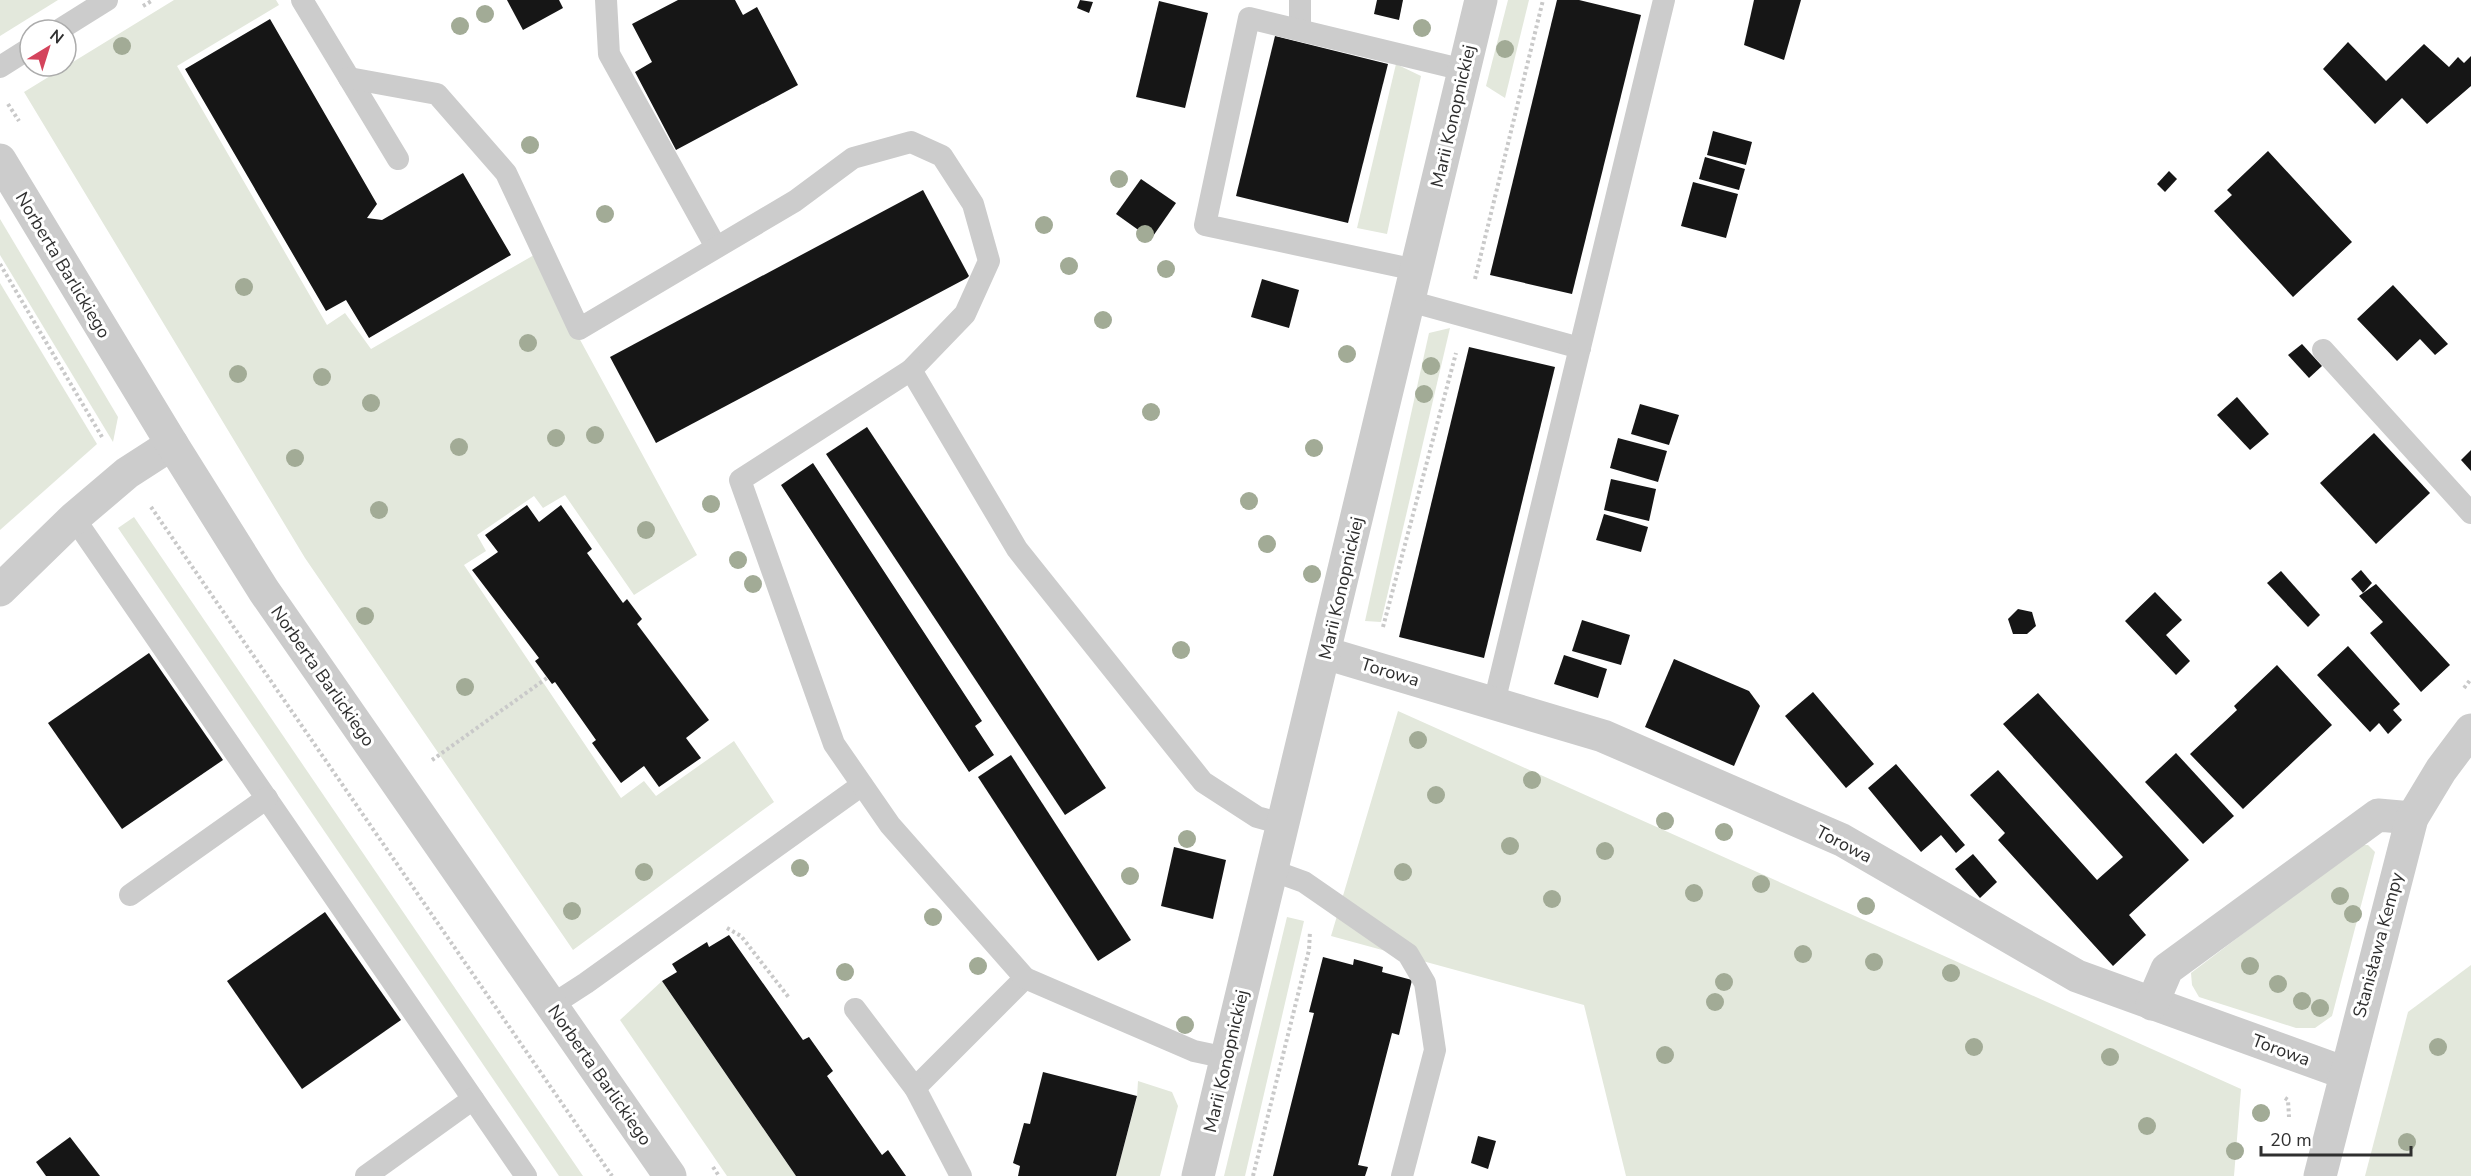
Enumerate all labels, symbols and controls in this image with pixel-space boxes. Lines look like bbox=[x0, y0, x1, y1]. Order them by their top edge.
north arrow bbox=[18, 18, 78, 78]
text: N bbox=[45, 25, 68, 49]
street label: Marii Konopnickiej bbox=[1425, 42, 1481, 190]
street label: Norberta Barlickiego bbox=[10, 187, 116, 343]
street label: Marii Konopnickiej bbox=[1313, 514, 1369, 662]
street label: Norberta Barlickiego bbox=[265, 601, 381, 751]
street label: Torowa bbox=[1358, 652, 1422, 692]
street label: Torowa bbox=[1812, 820, 1876, 868]
street label: Stanisława Kempy bbox=[2347, 869, 2409, 1020]
street label: Marii Konopnickiej bbox=[1198, 987, 1254, 1135]
street label: Norberta Barlickiego bbox=[542, 1000, 658, 1150]
street label: Torowa bbox=[2249, 1028, 2313, 1072]
scale bar bbox=[2261, 1119, 2411, 1157]
text: 20 m bbox=[2270, 1128, 2312, 1152]

